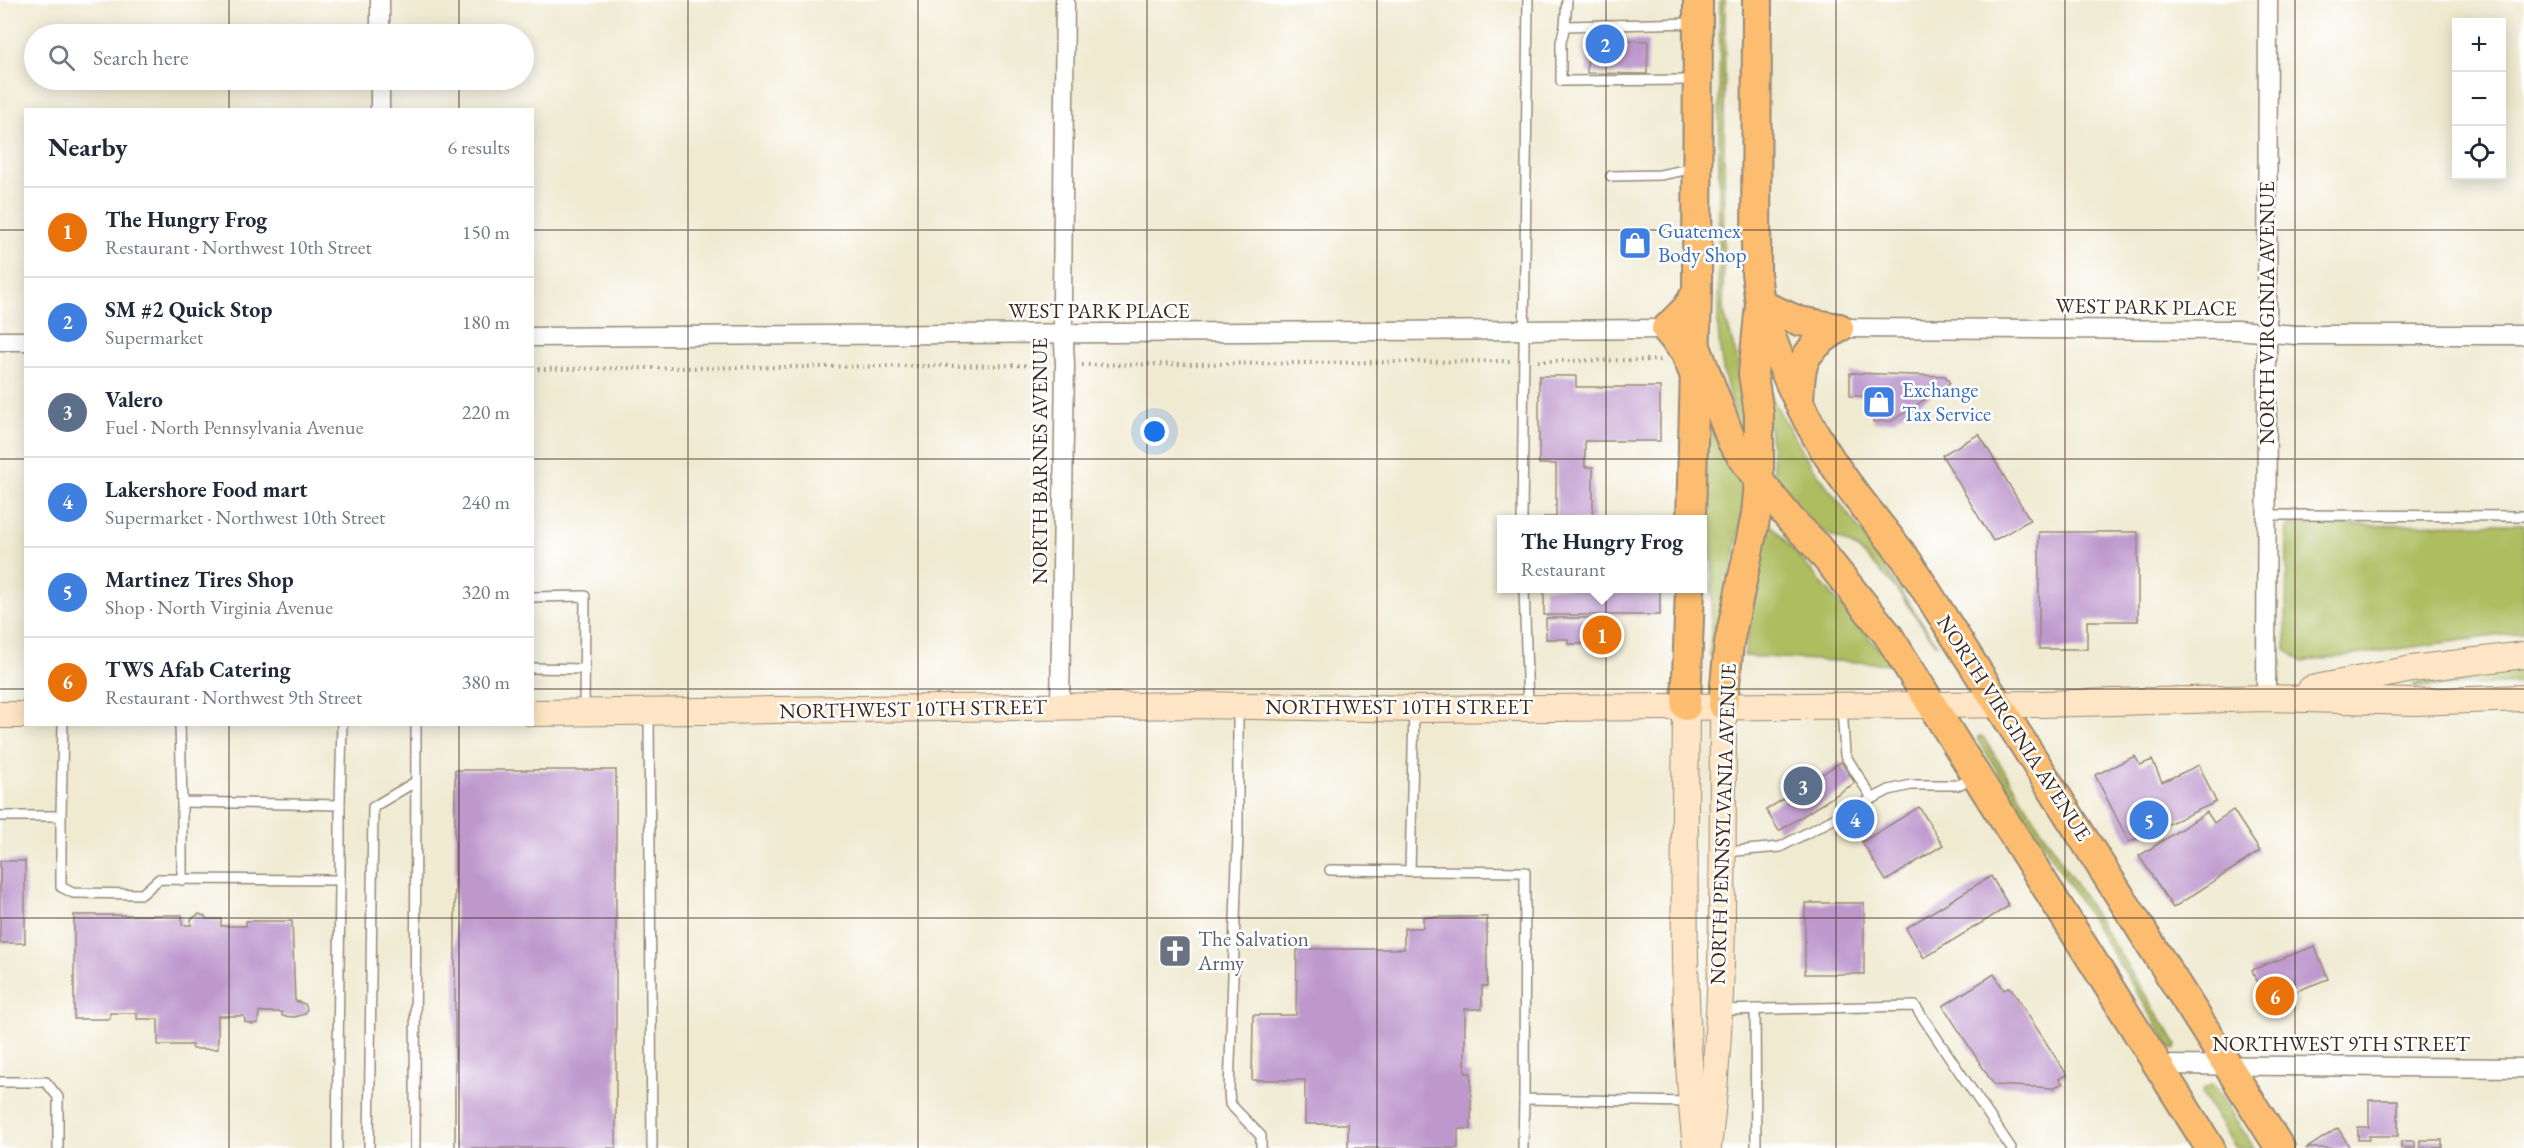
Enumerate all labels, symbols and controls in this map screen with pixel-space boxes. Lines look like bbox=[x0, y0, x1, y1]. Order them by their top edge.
map controls bbox=[2452, 18, 2506, 180]
button: + bbox=[2452, 18, 2506, 72]
pin: 2 bbox=[1586, 22, 1624, 66]
search box bbox=[24, 24, 534, 90]
icon: search bbox=[45, 41, 78, 74]
text: Search here bbox=[93, 43, 188, 72]
button: − bbox=[2452, 72, 2506, 126]
button: locate bbox=[2452, 126, 2506, 180]
text: Nearby bbox=[48, 130, 128, 164]
text: 6 results bbox=[447, 134, 510, 160]
street label: NORTH VIRGINIA AVENUE bbox=[2253, 181, 2280, 445]
text: The Hungry Frog bbox=[105, 205, 267, 234]
place label: Guatemex Body Shop bbox=[1658, 217, 1747, 268]
text: 1 bbox=[62, 219, 73, 245]
text: 150 m bbox=[462, 219, 510, 245]
shop icon: Guatemex Body Shop bbox=[1617, 225, 1653, 261]
text: Restaurant · Northwest 10th Street bbox=[105, 234, 372, 260]
street label: WEST PARK PLACE bbox=[2055, 291, 2237, 322]
text: SM #2 Quick Stop bbox=[105, 295, 272, 324]
street label: WEST PARK PLACE bbox=[1008, 297, 1190, 324]
text: 2 bbox=[62, 309, 73, 335]
text: 180 m bbox=[462, 309, 510, 335]
text: Supermarket bbox=[105, 324, 203, 350]
street label: NORTH BARNES AVENUE bbox=[1026, 338, 1053, 584]
place label: Exchange Tax Service bbox=[1902, 376, 1991, 427]
shop icon: Exchange Tax Service bbox=[1861, 384, 1897, 420]
text: Valero bbox=[105, 385, 163, 414]
text: 3 bbox=[62, 399, 73, 425]
text: 220 m bbox=[462, 399, 510, 425]
text: Fuel · North Pennsylvania Avenue bbox=[105, 414, 363, 440]
your location bbox=[1140, 417, 1169, 446]
text: Lakershore Food mart bbox=[105, 475, 308, 504]
text: 4 bbox=[62, 489, 73, 515]
text: 240 m bbox=[462, 489, 510, 515]
text: Supermarket · Northwest 10th Street bbox=[105, 504, 385, 530]
popup bbox=[1497, 515, 1707, 593]
text: The Hungry Frog bbox=[1521, 527, 1683, 556]
text: Restaurant bbox=[1521, 556, 1606, 582]
text: Martinez Tires Shop bbox=[105, 565, 294, 594]
text: 5 bbox=[62, 579, 73, 605]
text: 320 m bbox=[462, 579, 510, 605]
text: Shop · North Virginia Avenue bbox=[105, 594, 333, 620]
street label: NORTH VIRGINIA AVENUE bbox=[1931, 610, 2098, 846]
pin: 1 bbox=[1582, 612, 1622, 658]
text: TWS Afab Catering bbox=[105, 655, 291, 684]
street label: NORTH PENNSYLVANIA AVENUE bbox=[1703, 663, 1742, 985]
text: 6 bbox=[62, 669, 73, 695]
text: 380 m bbox=[462, 669, 510, 695]
text: Restaurant · Northwest 9th Street bbox=[105, 684, 362, 710]
street label: NORTHWEST 10TH STREET bbox=[779, 693, 1048, 724]
street label: NORTHWEST 10TH STREET bbox=[1265, 693, 1534, 720]
pin: 3 bbox=[1784, 764, 1822, 808]
pin: 4 bbox=[1836, 796, 1874, 842]
pin: 5 bbox=[2130, 798, 2168, 842]
place label: The Salvation Army bbox=[1197, 925, 1309, 976]
church icon: The Salvation Army bbox=[1157, 933, 1193, 969]
pin: 6 bbox=[2256, 974, 2294, 1018]
street label: NORTHWEST 9TH STREET bbox=[2212, 1030, 2471, 1057]

